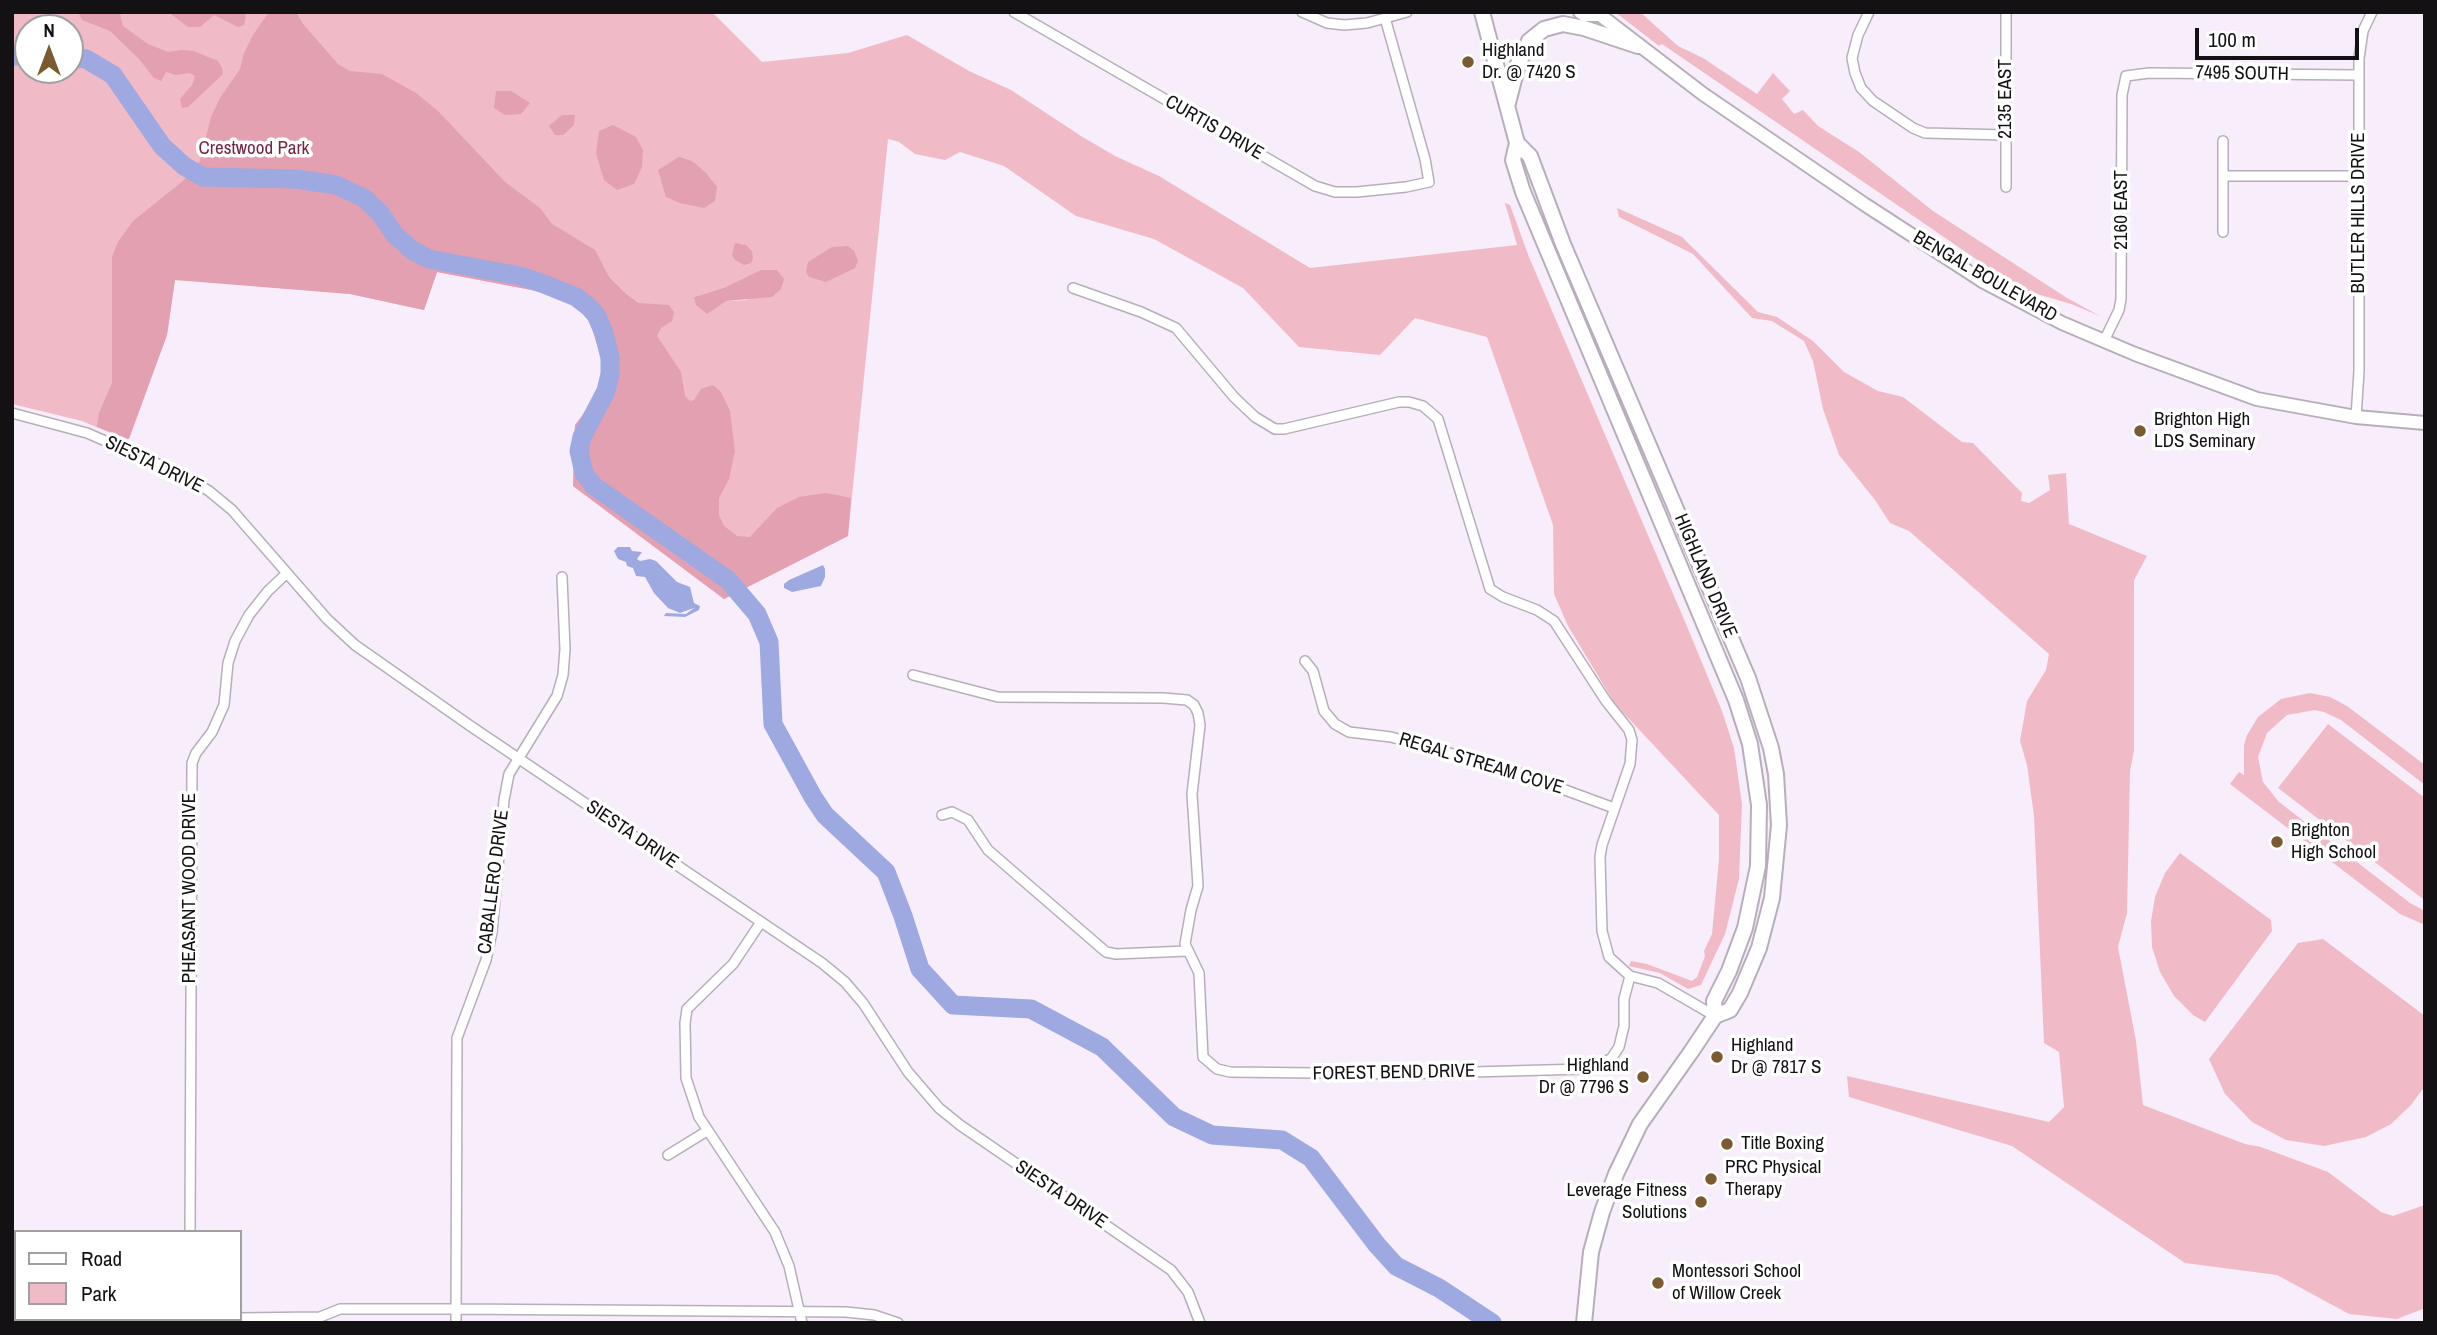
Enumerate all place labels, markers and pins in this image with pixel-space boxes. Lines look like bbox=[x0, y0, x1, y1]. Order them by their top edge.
place label: Highland Dr. @ 7420 S bbox=[1482, 40, 1576, 84]
marker: Highland Dr. @ 7420 S bbox=[1460, 54, 1476, 70]
place label: Brighton High LDS Seminary bbox=[2154, 409, 2255, 453]
marker: Brighton High LDS Seminary bbox=[2132, 423, 2148, 439]
place label: Brighton High School bbox=[2291, 820, 2376, 864]
marker: Brighton High School bbox=[2269, 834, 2285, 850]
place label: Highland Dr @ 7817 S bbox=[1731, 1035, 1821, 1079]
marker: Highland Dr @ 7817 S bbox=[1709, 1049, 1725, 1065]
place label: Highland Dr @ 7796 S bbox=[1539, 1055, 1629, 1099]
marker: Highland Dr @ 7796 S bbox=[1635, 1069, 1651, 1085]
place label: Title Boxing bbox=[1741, 1133, 1824, 1155]
marker: Title Boxing bbox=[1719, 1136, 1735, 1152]
place label: PRC Physical Therapy bbox=[1725, 1157, 1821, 1201]
marker: PRC Physical Therapy bbox=[1703, 1171, 1719, 1187]
place label: Leverage Fitness Solutions bbox=[1567, 1180, 1687, 1224]
marker: Leverage Fitness Solutions bbox=[1693, 1194, 1709, 1210]
place label: Montessori School of Willow Creek bbox=[1672, 1261, 1801, 1305]
marker: Montessori School of Willow Creek bbox=[1650, 1275, 1666, 1291]

